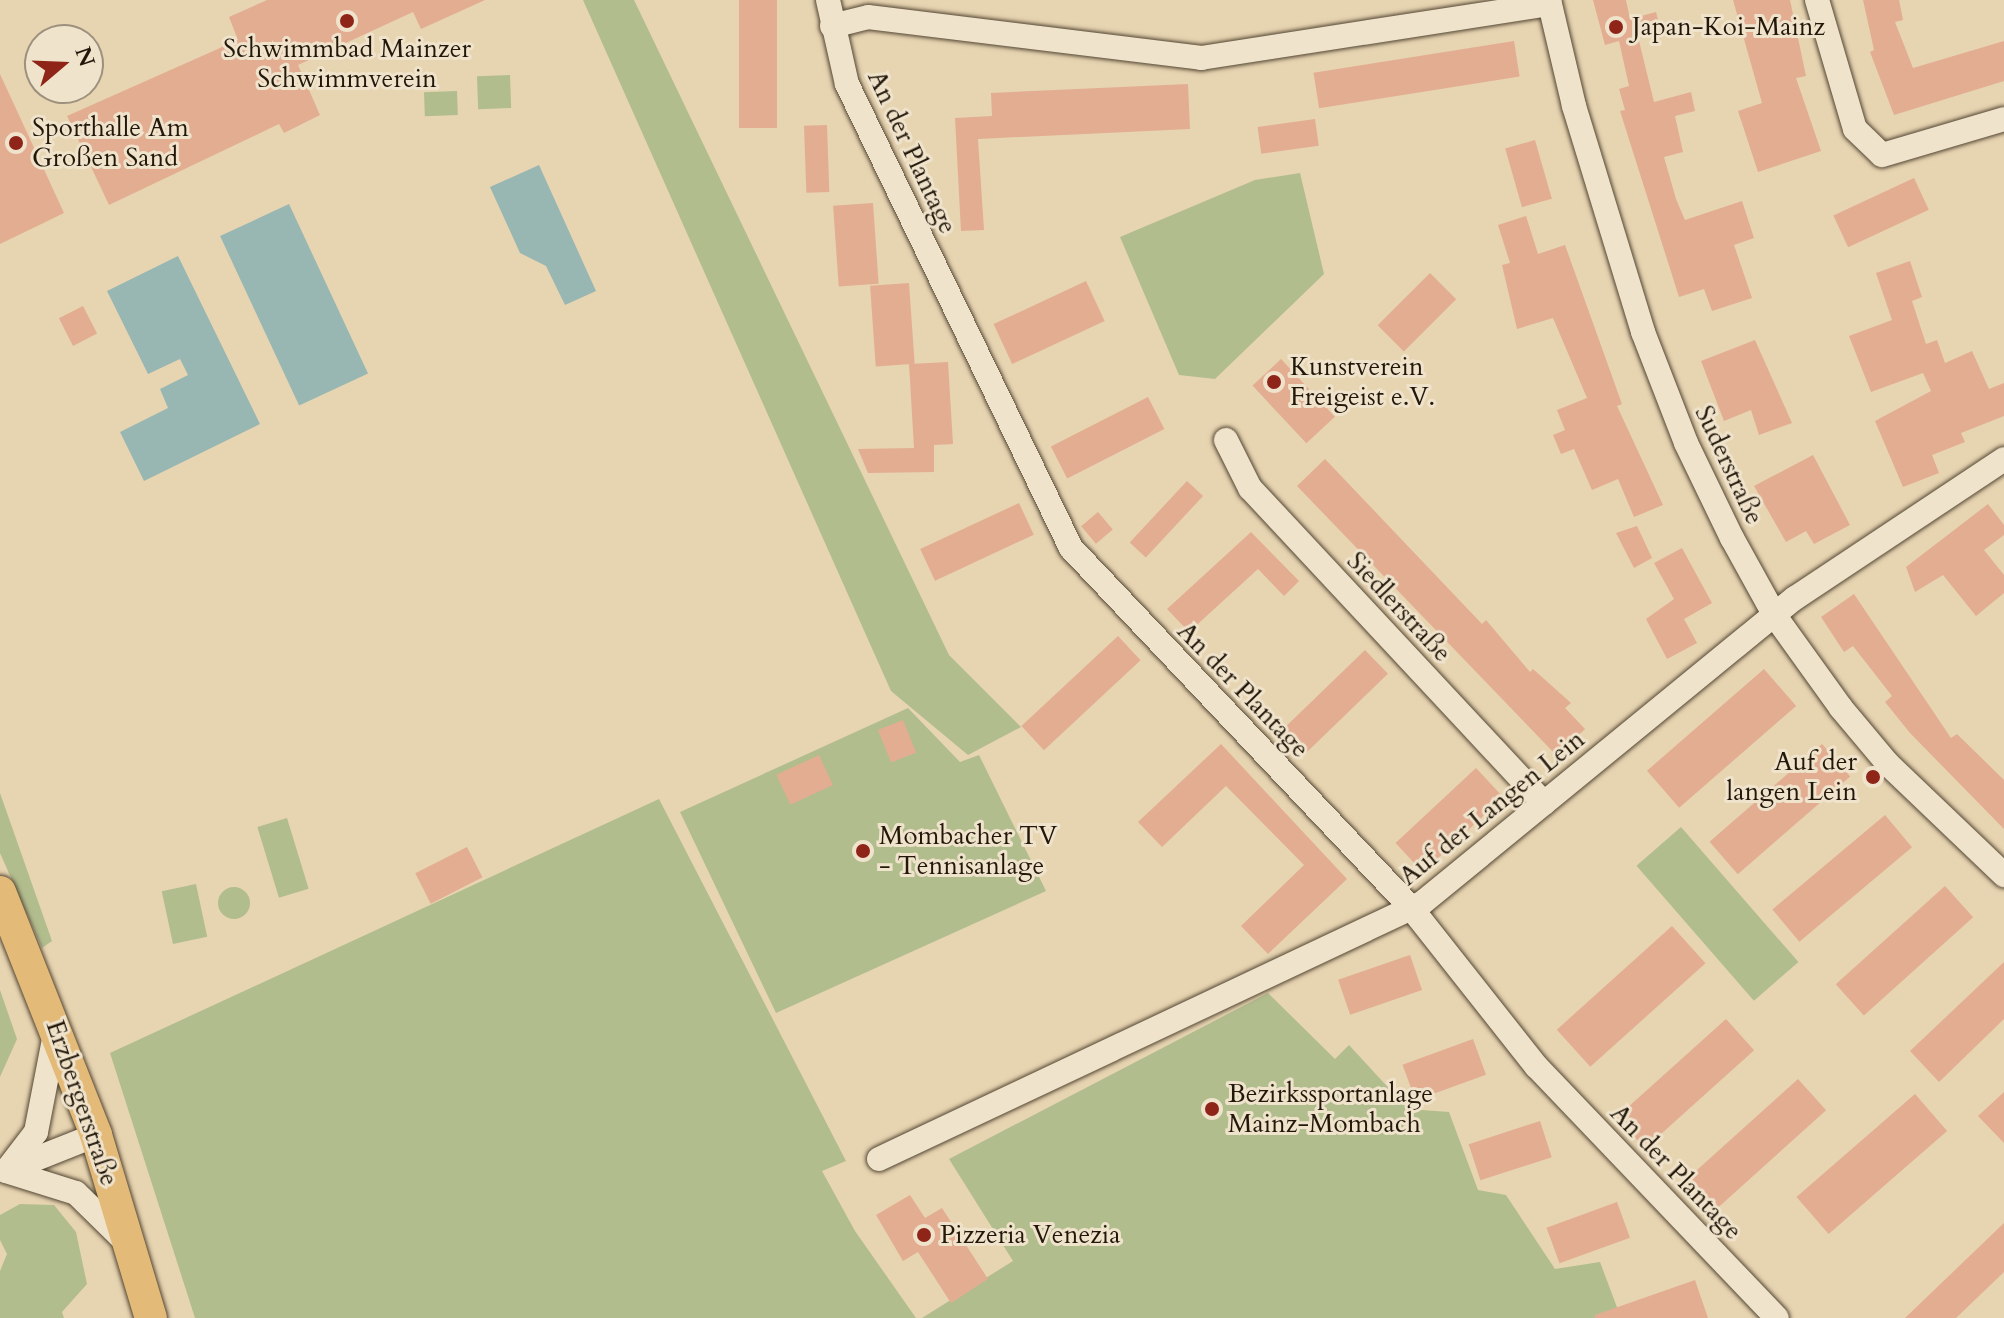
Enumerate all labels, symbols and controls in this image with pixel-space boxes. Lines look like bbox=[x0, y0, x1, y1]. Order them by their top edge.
place label: Japan-Koi-Mainz bbox=[1632, 11, 1825, 43]
marker: Schwimmbad Mainzer Schwimmverein bbox=[338, 12, 356, 30]
marker: Japan-Koi-Mainz bbox=[1607, 18, 1625, 36]
north arrow bbox=[24, 24, 104, 104]
place label: Schwimmbad Mainzer Schwimmverein bbox=[223, 33, 471, 94]
text: N bbox=[68, 43, 102, 71]
street label: An der Plantage bbox=[861, 66, 963, 238]
place label: Sporthalle Am Großen Sand bbox=[32, 112, 189, 174]
marker: Sporthalle Am Großen Sand bbox=[7, 134, 25, 152]
place label: Kunstverein Freigeist e.V. bbox=[1290, 351, 1435, 412]
marker: Kunstverein Freigeist e.V. bbox=[1265, 373, 1283, 391]
street label: Suderstraße bbox=[1688, 401, 1770, 529]
street label: Siedlerstraße bbox=[1340, 546, 1458, 668]
street label: An der Plantage bbox=[1171, 616, 1315, 764]
street label: Auf der Langen Lein bbox=[1393, 724, 1591, 892]
place label: Auf der langen Lein bbox=[1727, 746, 1857, 808]
marker: Auf der langen Lein bbox=[1864, 768, 1882, 786]
place label: Mombacher TV - Tennisanlage bbox=[879, 820, 1057, 882]
marker: Mombacher TV - Tennisanlage bbox=[854, 842, 872, 860]
street label: Erzbergerstraße bbox=[39, 1016, 125, 1190]
place label: Bezirkssportanlage Mainz-Mombach bbox=[1228, 1078, 1433, 1140]
street label: An der Plantage bbox=[1604, 1098, 1748, 1246]
marker: Bezirkssportanlage Mainz-Mombach bbox=[1203, 1100, 1221, 1118]
place label: Pizzeria Venezia bbox=[940, 1219, 1120, 1251]
marker: Pizzeria Venezia bbox=[915, 1226, 933, 1244]

